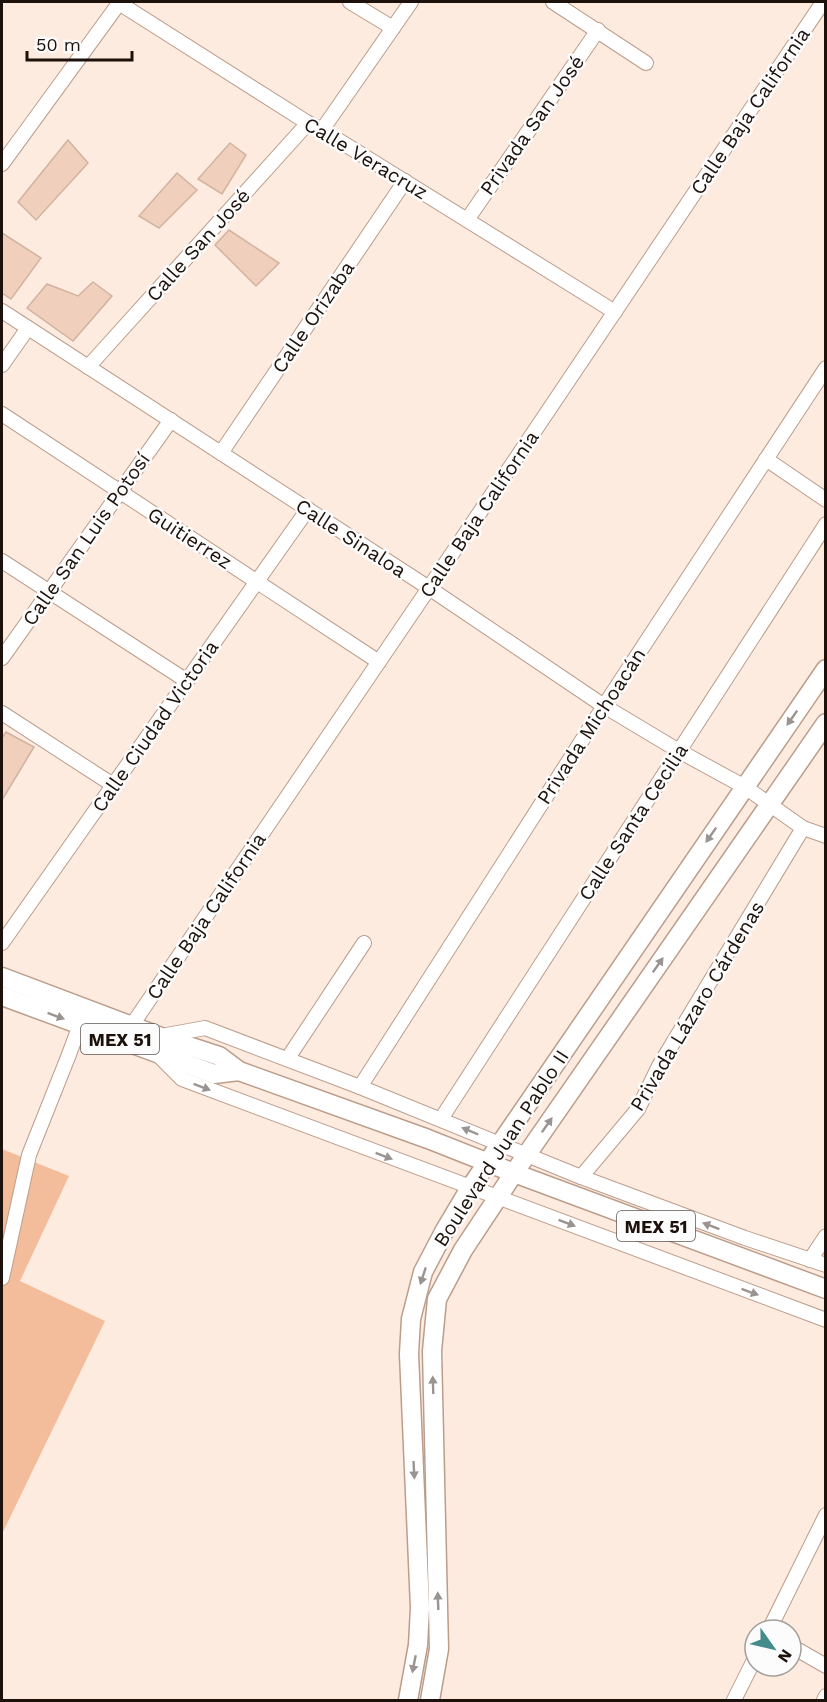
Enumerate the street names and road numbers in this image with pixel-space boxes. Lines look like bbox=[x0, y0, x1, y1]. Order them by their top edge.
street label: Calle Baja California bbox=[685, 23, 815, 199]
street label: Privada San José bbox=[475, 50, 589, 200]
street label: Calle Veracruz bbox=[300, 112, 432, 204]
street label: Calle San José bbox=[141, 184, 255, 306]
street label: Calle Orizaba bbox=[267, 256, 359, 378]
street label: Calle Baja California bbox=[414, 426, 544, 602]
street label: Calle San Luis Potosí bbox=[17, 448, 155, 630]
street label: Calle Sinaloa bbox=[291, 493, 411, 583]
street label: Guitierrez bbox=[143, 502, 237, 574]
street label: Calle Ciudad Victoria bbox=[87, 635, 223, 817]
street label: Privada Michoacán bbox=[531, 643, 651, 809]
street label: Calle Santa Cecilia bbox=[573, 739, 693, 905]
street label: Calle Baja California bbox=[141, 828, 271, 1004]
street label: Privada Lázaro Cárdenas bbox=[625, 897, 769, 1115]
road number: MEX 51 bbox=[81, 1024, 159, 1054]
street label: Boulevard Juan Pablo II bbox=[428, 1045, 574, 1251]
road number: MEX 51 bbox=[617, 1211, 695, 1241]

